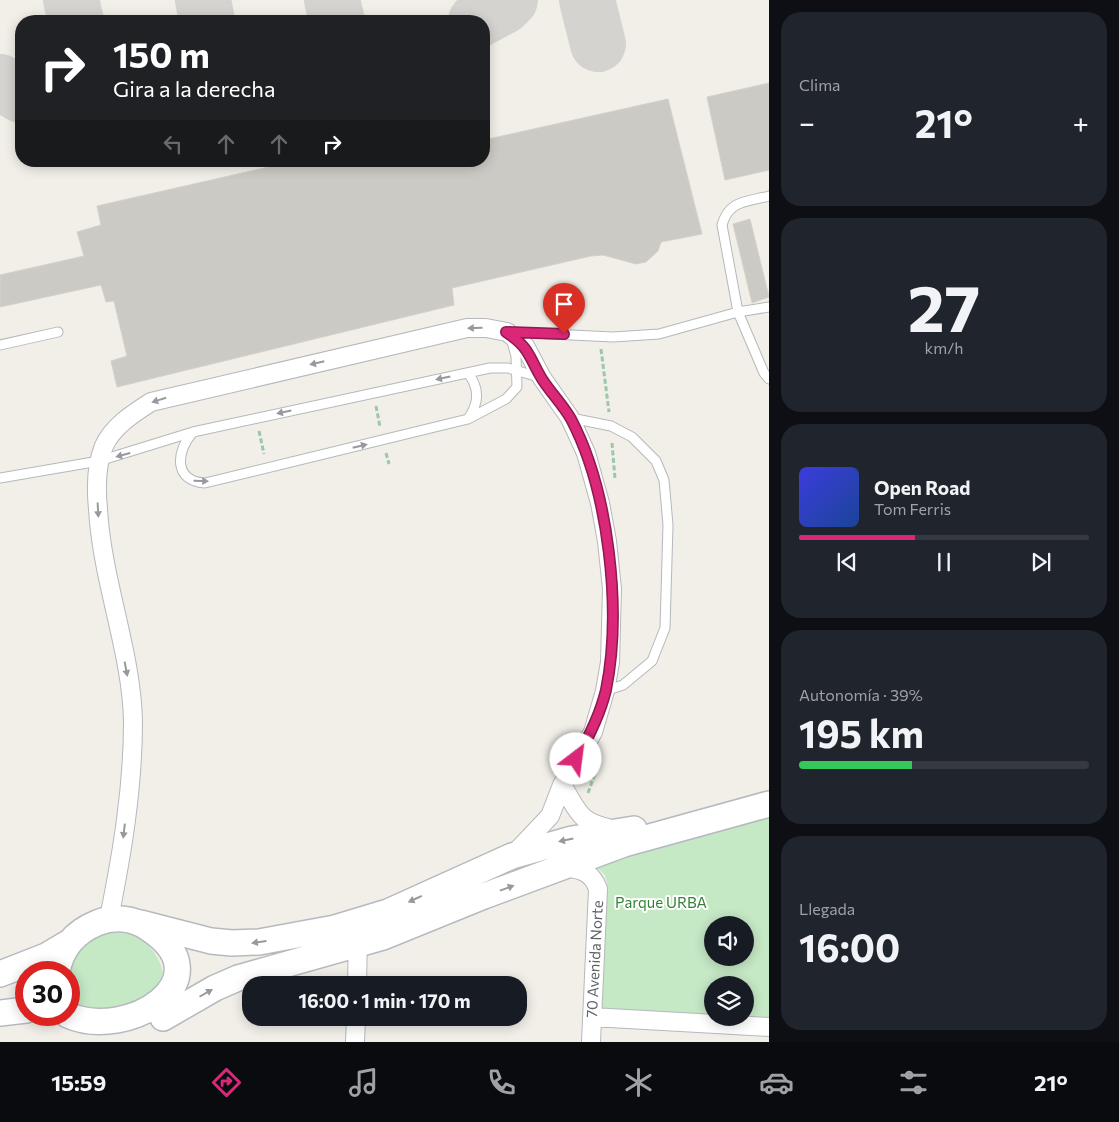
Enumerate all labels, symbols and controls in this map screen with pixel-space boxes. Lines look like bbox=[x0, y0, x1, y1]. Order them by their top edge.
text: 150 m bbox=[113, 32, 210, 75]
icon: right bbox=[30, 35, 95, 100]
text: Gira a la derecha bbox=[113, 75, 275, 102]
text: Clima bbox=[799, 75, 840, 94]
text: 21° bbox=[915, 99, 973, 146]
text: − bbox=[799, 105, 815, 139]
text: + bbox=[1073, 105, 1089, 139]
icon: left bbox=[159, 130, 187, 158]
icon: ahead bbox=[212, 130, 240, 158]
icon: ahead bbox=[265, 130, 293, 158]
icon: right bbox=[318, 130, 346, 158]
text: 27 bbox=[908, 266, 980, 345]
pin bbox=[543, 283, 585, 334]
icon: arrive bbox=[550, 290, 578, 318]
one-way arrow bbox=[467, 324, 483, 332]
text: km/h bbox=[925, 338, 963, 357]
one-way arrow bbox=[309, 359, 324, 367]
one-way arrow bbox=[436, 374, 451, 382]
one-way arrow bbox=[151, 397, 166, 405]
one-way arrow bbox=[276, 409, 292, 417]
one-way arrow bbox=[352, 442, 367, 450]
one-way arrow bbox=[116, 451, 131, 459]
text: Open Road bbox=[874, 476, 970, 499]
one-way arrow bbox=[194, 477, 210, 485]
text: Tom Ferris bbox=[874, 499, 951, 518]
one-way arrow bbox=[94, 502, 102, 518]
icon: previous bbox=[833, 548, 861, 576]
icon: pause bbox=[930, 548, 958, 576]
icon: next bbox=[1027, 548, 1055, 576]
one-way arrow bbox=[123, 662, 131, 678]
text: Autonomía · 39% bbox=[799, 685, 923, 704]
text: 195 km bbox=[799, 709, 924, 756]
position arrow bbox=[549, 732, 601, 784]
one-way arrow bbox=[120, 823, 128, 839]
one-way arrow bbox=[558, 837, 574, 845]
one-way arrow bbox=[500, 884, 515, 892]
park label: Parque URBA bbox=[615, 893, 707, 911]
one-way arrow bbox=[408, 895, 422, 903]
text: Llegada bbox=[799, 899, 855, 918]
street label: 70 Avenida Norte bbox=[582, 900, 606, 1018]
map controls bbox=[704, 916, 754, 1026]
button: sound bbox=[704, 916, 754, 966]
text: 16:00 bbox=[799, 923, 900, 970]
one-way arrow bbox=[251, 938, 267, 946]
speed limit sign: 30 bbox=[15, 961, 80, 1026]
button: layers bbox=[704, 976, 754, 1026]
one-way arrow bbox=[199, 989, 212, 998]
text: 16:00 · 1 min · 170 m bbox=[298, 989, 471, 1012]
icon: directions bbox=[209, 1065, 244, 1100]
icon: music bbox=[346, 1065, 381, 1100]
icon: phone bbox=[484, 1065, 519, 1100]
icon: climate bbox=[621, 1065, 656, 1100]
icon: car bbox=[759, 1065, 794, 1100]
icon: filters bbox=[896, 1065, 931, 1100]
text: 15:59 bbox=[51, 1069, 106, 1096]
text: 21° bbox=[1034, 1069, 1068, 1096]

